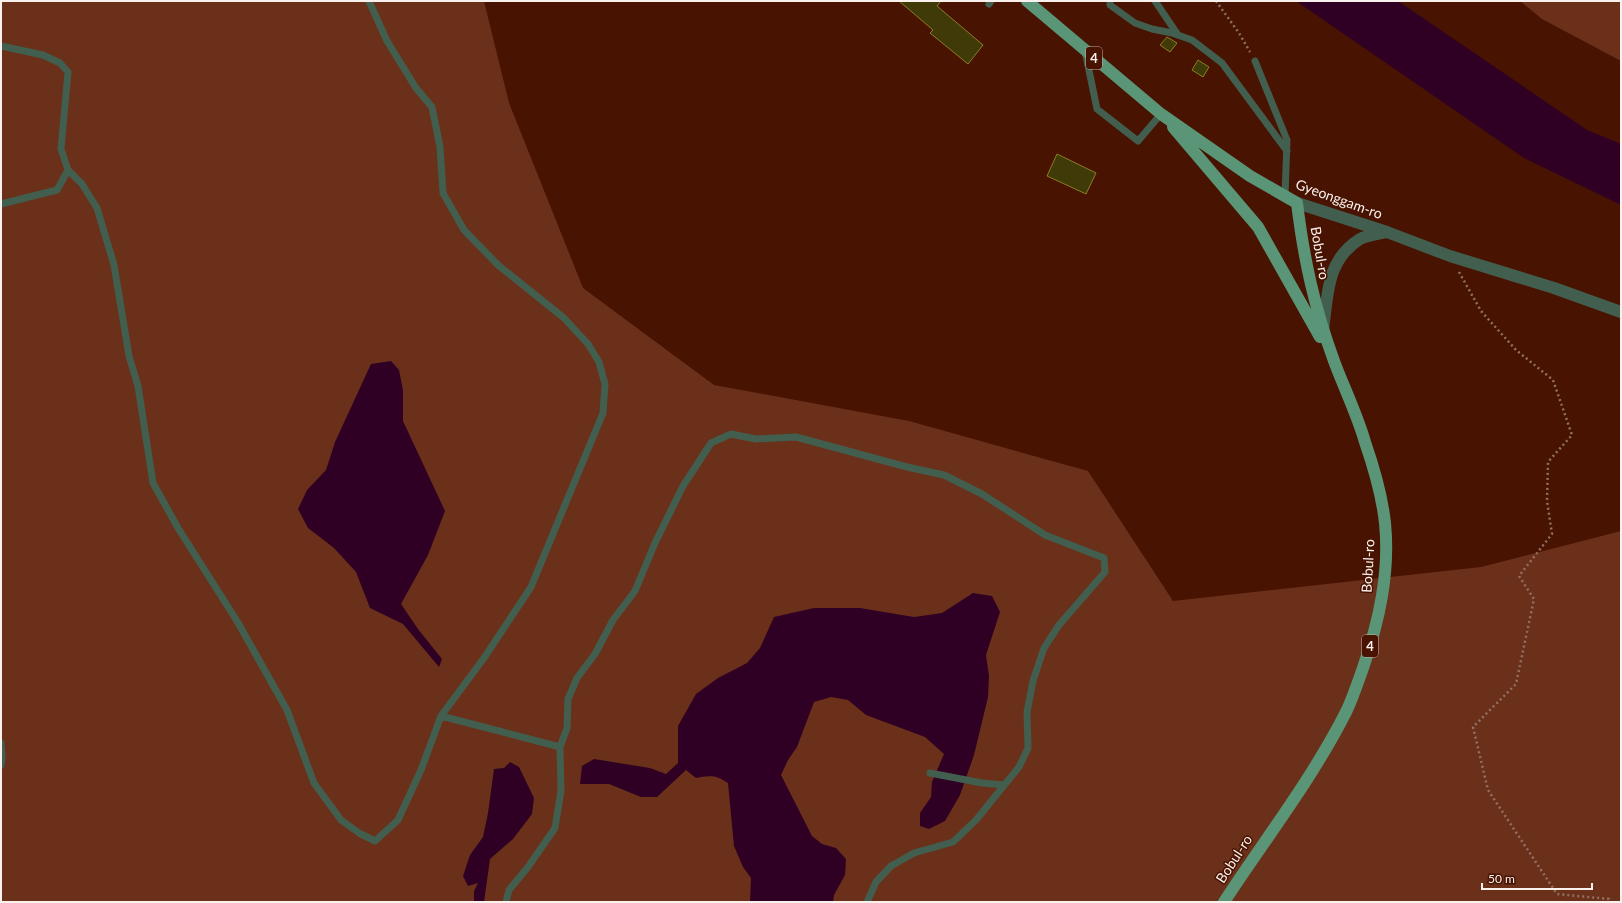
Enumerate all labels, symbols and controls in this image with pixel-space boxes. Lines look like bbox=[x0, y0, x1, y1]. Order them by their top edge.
road number: 4 bbox=[1086, 47, 1102, 69]
street label: Gyeonggam-ro bbox=[1293, 175, 1385, 222]
street label: Bobul-ro bbox=[1307, 225, 1334, 281]
street label: Bobul-ro bbox=[1358, 539, 1377, 593]
road number: 4 bbox=[1362, 635, 1378, 657]
street label: Bobul-ro bbox=[1212, 831, 1255, 886]
scale bar bbox=[1482, 865, 1592, 891]
text: 50 m bbox=[1488, 871, 1515, 886]

